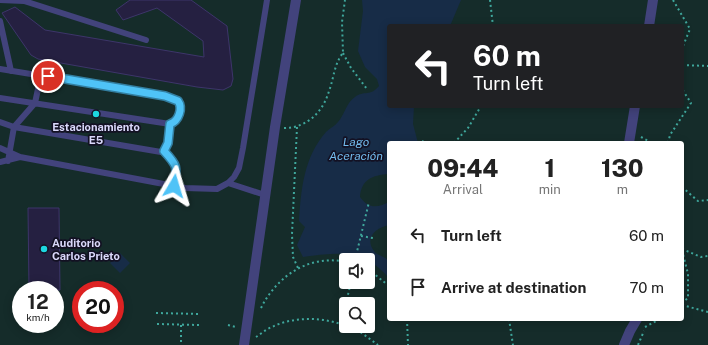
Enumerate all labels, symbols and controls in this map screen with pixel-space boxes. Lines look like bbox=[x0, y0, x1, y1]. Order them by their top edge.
text: 60 m bbox=[473, 39, 541, 72]
icon: left bbox=[407, 40, 459, 92]
pin bbox=[31, 59, 65, 93]
icon: arrive bbox=[37, 65, 59, 87]
text: Turn left bbox=[473, 73, 543, 94]
marker: Estacionamiento E5 bbox=[91, 109, 101, 119]
place label: Estacionamiento E5 bbox=[52, 121, 140, 146]
water label: Lago Aceración bbox=[329, 135, 383, 163]
text: 09:44 bbox=[427, 154, 498, 182]
text: 1 bbox=[544, 154, 555, 182]
text: 130 bbox=[601, 154, 644, 182]
position arrow bbox=[153, 165, 195, 207]
text: Arrival bbox=[443, 182, 483, 197]
text: min bbox=[539, 182, 561, 197]
text: m bbox=[617, 182, 628, 197]
icon: left bbox=[407, 224, 429, 246]
text: Turn left bbox=[441, 227, 502, 244]
text: 60 m bbox=[629, 227, 664, 244]
place label: Auditorio Carlos Prieto bbox=[52, 237, 120, 262]
marker: Auditorio Carlos Prieto bbox=[39, 244, 49, 254]
map controls bbox=[339, 253, 375, 333]
button: sound bbox=[339, 253, 375, 289]
icon: arrive bbox=[407, 276, 429, 298]
text: Arrive at destination bbox=[441, 279, 586, 296]
text: 70 m bbox=[629, 279, 664, 296]
speed limit sign: 20 bbox=[72, 281, 124, 333]
text: 12 bbox=[27, 290, 49, 314]
button: search bbox=[339, 297, 375, 333]
text: km/h bbox=[26, 311, 50, 323]

